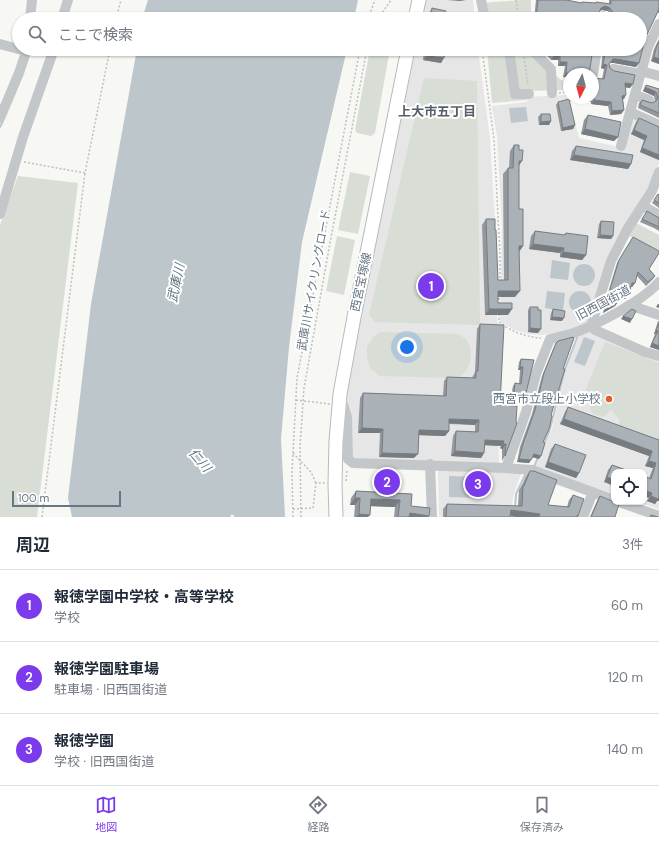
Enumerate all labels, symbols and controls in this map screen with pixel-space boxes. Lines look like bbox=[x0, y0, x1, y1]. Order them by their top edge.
search box bbox=[12, 12, 647, 56]
icon: search bbox=[26, 23, 48, 45]
text: ここで検索 bbox=[58, 25, 133, 45]
north arrow bbox=[563, 68, 599, 104]
district label: 上大市五丁目 bbox=[398, 103, 476, 120]
street label: 武庫川サイクリングロード bbox=[294, 208, 334, 352]
street label: 西宮宝塚線 bbox=[347, 251, 375, 313]
water label: 武庫川 bbox=[164, 260, 189, 304]
pin: 1 bbox=[418, 271, 444, 301]
street label: 旧西国街道 bbox=[573, 282, 633, 324]
your location bbox=[397, 337, 417, 357]
place label: 西宮市立段上小学校 bbox=[493, 391, 601, 407]
marker: 西宮市立段上小学校 bbox=[604, 394, 614, 404]
water label: 仁川 bbox=[185, 445, 216, 477]
pin: 2 bbox=[374, 467, 400, 497]
pin: 3 bbox=[465, 469, 491, 499]
map controls bbox=[611, 469, 647, 505]
button: locate bbox=[611, 469, 647, 505]
scale bar bbox=[12, 489, 121, 508]
text: 100 m bbox=[18, 491, 49, 505]
text: 周辺 bbox=[16, 534, 50, 556]
text: 3件 bbox=[622, 536, 643, 553]
text: 報徳学園中学校・高等学校 bbox=[54, 587, 234, 607]
text: 1 bbox=[27, 597, 31, 614]
text: 60 m bbox=[611, 597, 643, 614]
text: 学校 bbox=[54, 609, 80, 626]
text: 報徳学園駐車場 bbox=[54, 659, 159, 679]
text: 2 bbox=[25, 669, 33, 686]
text: 120 m bbox=[608, 669, 643, 686]
text: 駐車場 · 旧西国街道 bbox=[54, 681, 168, 698]
text: 報徳学園 bbox=[54, 731, 114, 751]
text: 3 bbox=[25, 741, 33, 758]
text: 140 m bbox=[607, 741, 643, 758]
text: 学校 · 旧西国街道 bbox=[54, 753, 155, 770]
tab: 地図 bbox=[95, 794, 117, 834]
tab: 経路 bbox=[307, 794, 329, 834]
tab: 保存済み bbox=[520, 794, 564, 834]

